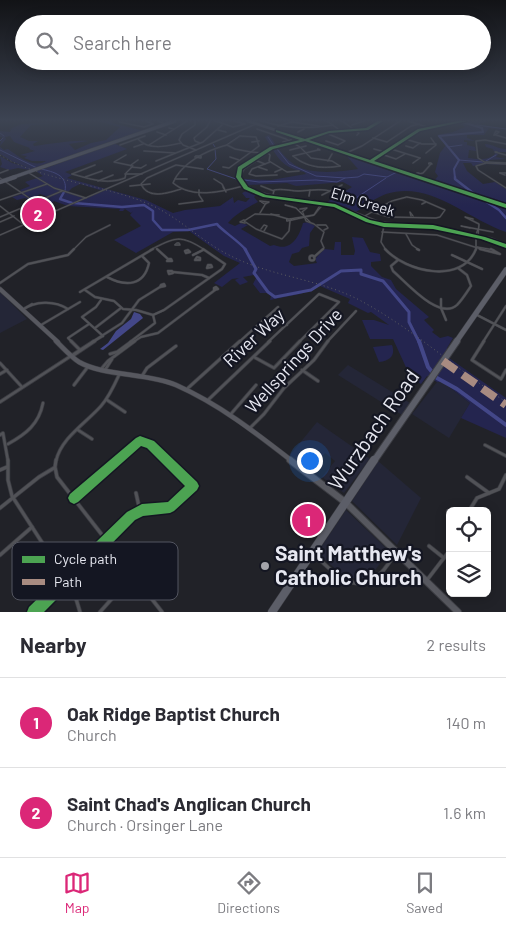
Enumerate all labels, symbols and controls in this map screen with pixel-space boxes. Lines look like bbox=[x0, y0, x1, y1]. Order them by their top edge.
search box bbox=[15, 15, 491, 70]
icon: search bbox=[33, 29, 61, 57]
text: Search here bbox=[73, 31, 172, 54]
street label: Elm Creek bbox=[329, 183, 398, 219]
pin: 2 bbox=[22, 195, 54, 233]
street label: River Way bbox=[218, 303, 289, 371]
street label: Wellsprings Drive bbox=[240, 303, 346, 418]
street label: Wurzbach Road bbox=[322, 364, 424, 494]
your location bbox=[297, 448, 323, 474]
pin: 1 bbox=[292, 501, 324, 539]
map controls bbox=[446, 507, 491, 597]
button: locate bbox=[446, 507, 491, 552]
place label: Saint Matthew's Catholic Church bbox=[275, 540, 422, 589]
legend bbox=[12, 542, 178, 600]
text: Cycle path bbox=[54, 550, 117, 567]
button: layers bbox=[446, 552, 491, 597]
marker: Saint Matthew's Catholic Church bbox=[259, 560, 271, 572]
text: Path bbox=[54, 573, 82, 590]
text: Nearby bbox=[20, 632, 86, 657]
text: 2 results bbox=[427, 635, 486, 654]
text: Oak Ridge Baptist Church bbox=[67, 702, 280, 725]
text: 1 bbox=[33, 713, 39, 732]
text: 140 m bbox=[446, 713, 486, 732]
text: Church bbox=[67, 725, 117, 744]
text: Saint Chad's Anglican Church bbox=[67, 792, 311, 815]
text: 2 bbox=[32, 803, 40, 822]
text: 1.6 km bbox=[443, 803, 486, 822]
text: Church · Orsinger Lane bbox=[67, 815, 223, 834]
tab: Map bbox=[63, 869, 91, 916]
tab: Directions bbox=[217, 869, 280, 916]
tab: Saved bbox=[406, 869, 443, 916]

